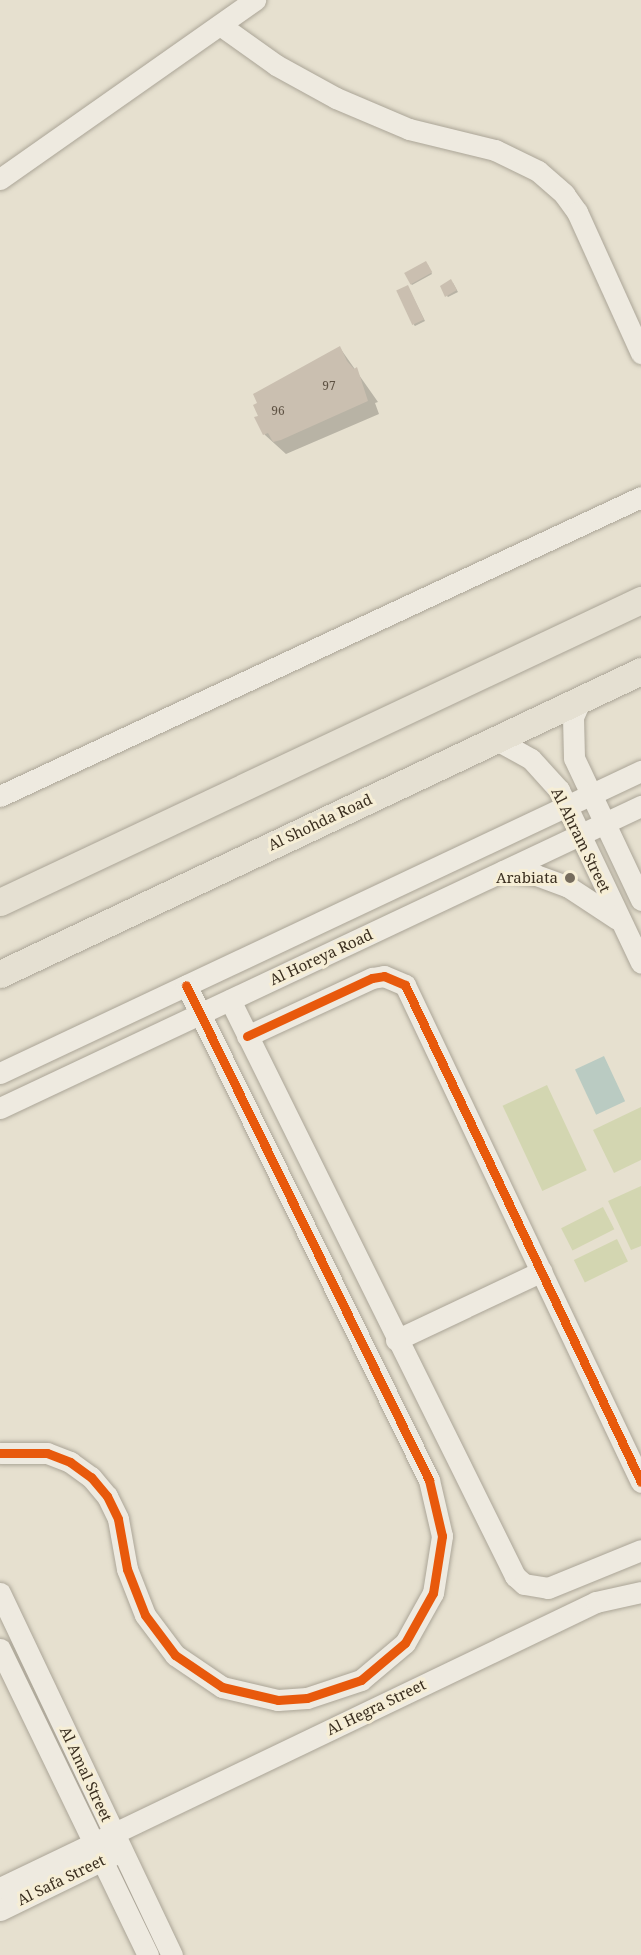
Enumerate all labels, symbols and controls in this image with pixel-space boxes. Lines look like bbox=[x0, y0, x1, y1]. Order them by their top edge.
house number: 97 bbox=[322, 379, 336, 393]
house number: 96 bbox=[271, 404, 285, 418]
street label: Al Ahram Street bbox=[548, 785, 614, 895]
street label: Al Shohda Road bbox=[265, 790, 375, 854]
place label: Arabiata bbox=[496, 869, 558, 887]
marker: Arabiata bbox=[563, 871, 577, 885]
street label: Al Horeya Road bbox=[267, 925, 375, 989]
street label: Al Hegra Street bbox=[323, 1675, 429, 1739]
street label: Al Amal Street bbox=[56, 1724, 116, 1824]
street label: Al Safa Street bbox=[14, 1851, 108, 1909]

